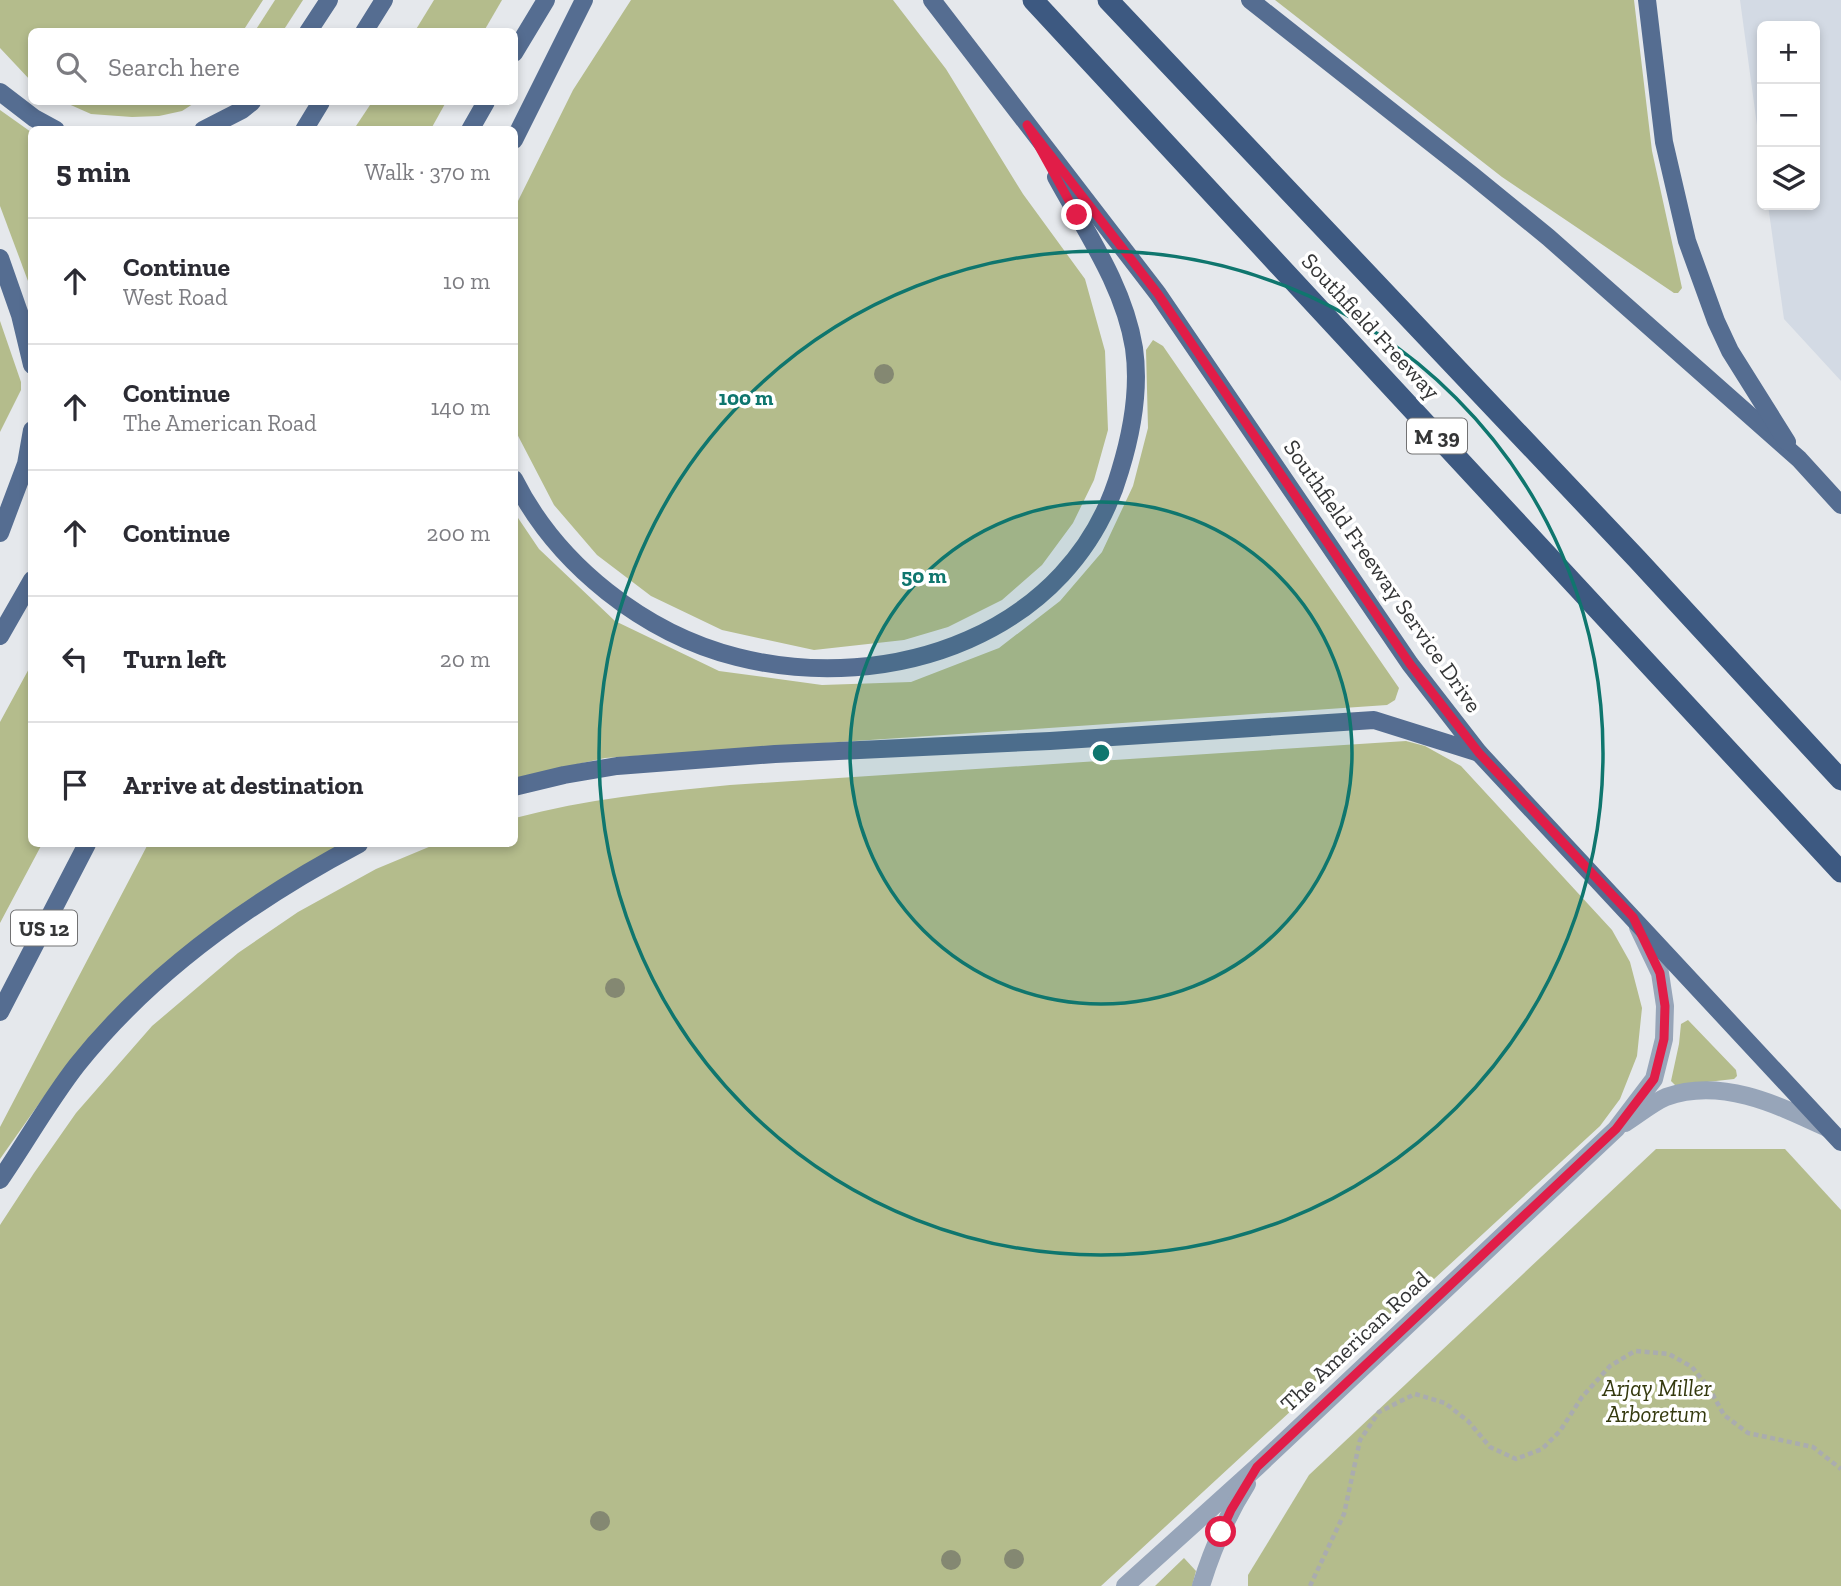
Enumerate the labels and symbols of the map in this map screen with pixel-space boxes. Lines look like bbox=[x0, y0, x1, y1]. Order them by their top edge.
route end bbox=[1061, 199, 1092, 230]
street label: Southfield Freeway bbox=[1296, 247, 1446, 405]
text: 100 m bbox=[719, 385, 774, 410]
road number: M 39 bbox=[1407, 418, 1467, 453]
street label: Southfield Freeway Service Drive bbox=[1278, 434, 1488, 718]
text: 50 m bbox=[901, 563, 947, 588]
centre of rings bbox=[1089, 741, 1113, 765]
road number: US 12 bbox=[11, 911, 77, 946]
street label: The American Road bbox=[1275, 1264, 1436, 1417]
park label: Arjay Miller Arboretum bbox=[1601, 1374, 1712, 1428]
route start bbox=[1205, 1516, 1236, 1547]

